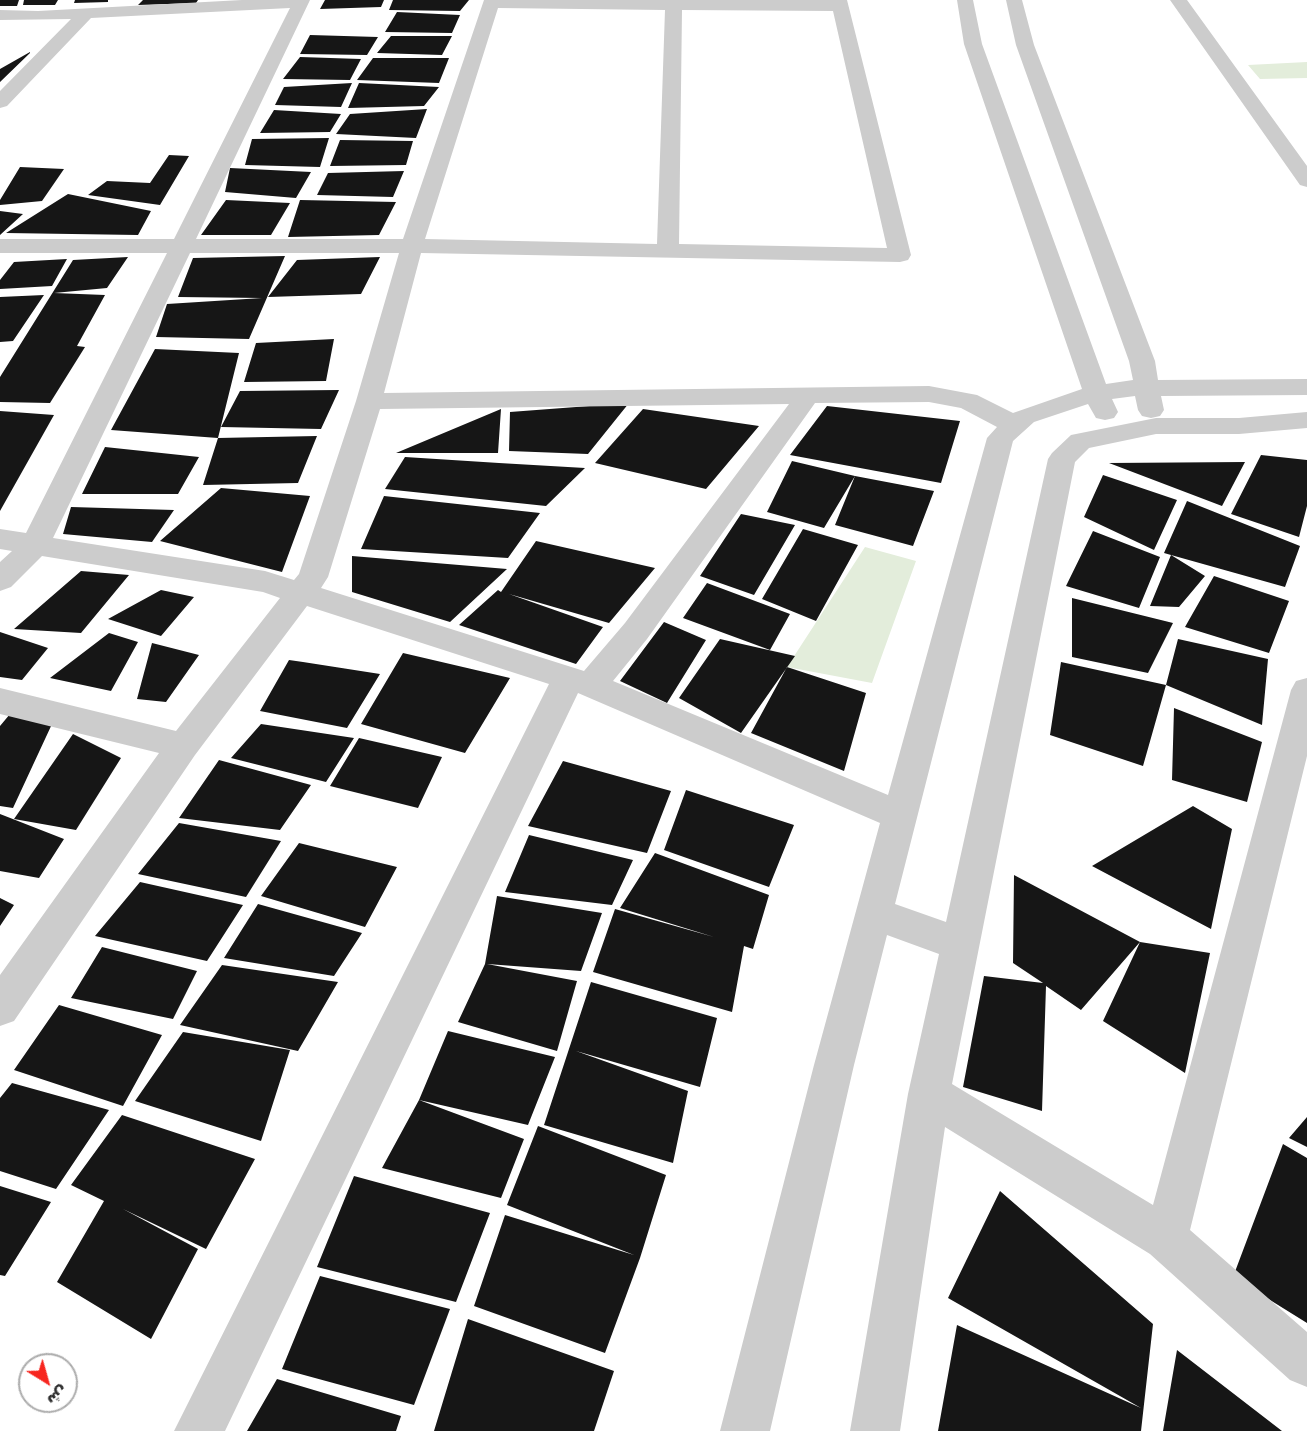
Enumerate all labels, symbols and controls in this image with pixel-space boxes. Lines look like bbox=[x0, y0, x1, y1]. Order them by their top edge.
north arrow bbox=[18, 1353, 78, 1413]
text: ش bbox=[43, 1382, 72, 1410]

